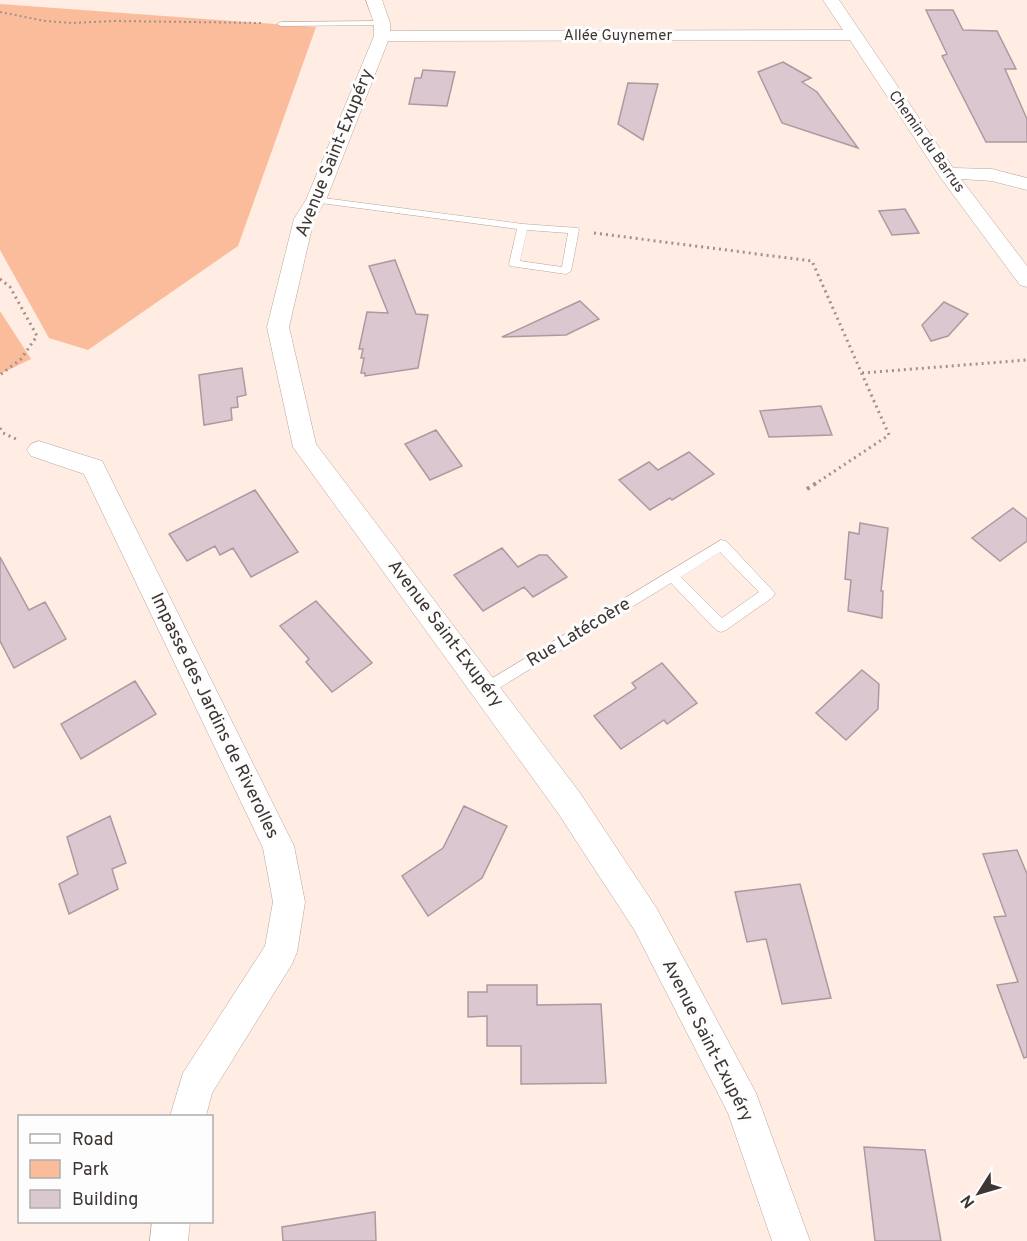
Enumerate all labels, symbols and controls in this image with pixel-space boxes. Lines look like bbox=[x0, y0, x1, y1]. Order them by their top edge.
street label: Allée Guynemer bbox=[564, 27, 672, 46]
street label: Avenue Saint-Exupéry bbox=[291, 66, 379, 240]
street label: Chemin du Barrus bbox=[884, 87, 968, 197]
street label: Avenue Saint-Exupéry bbox=[382, 556, 508, 712]
street label: Impasse des Jardins de Riverolles bbox=[144, 589, 284, 843]
street label: Rue Latécoère bbox=[523, 593, 635, 673]
street label: Avenue Saint-Exupéry bbox=[656, 956, 758, 1126]
legend bbox=[18, 1115, 213, 1223]
text: Road bbox=[72, 1129, 114, 1152]
text: Park bbox=[72, 1159, 109, 1182]
north arrow bbox=[949, 1163, 1009, 1223]
text: Building bbox=[72, 1189, 138, 1212]
text: N bbox=[957, 1190, 980, 1211]

